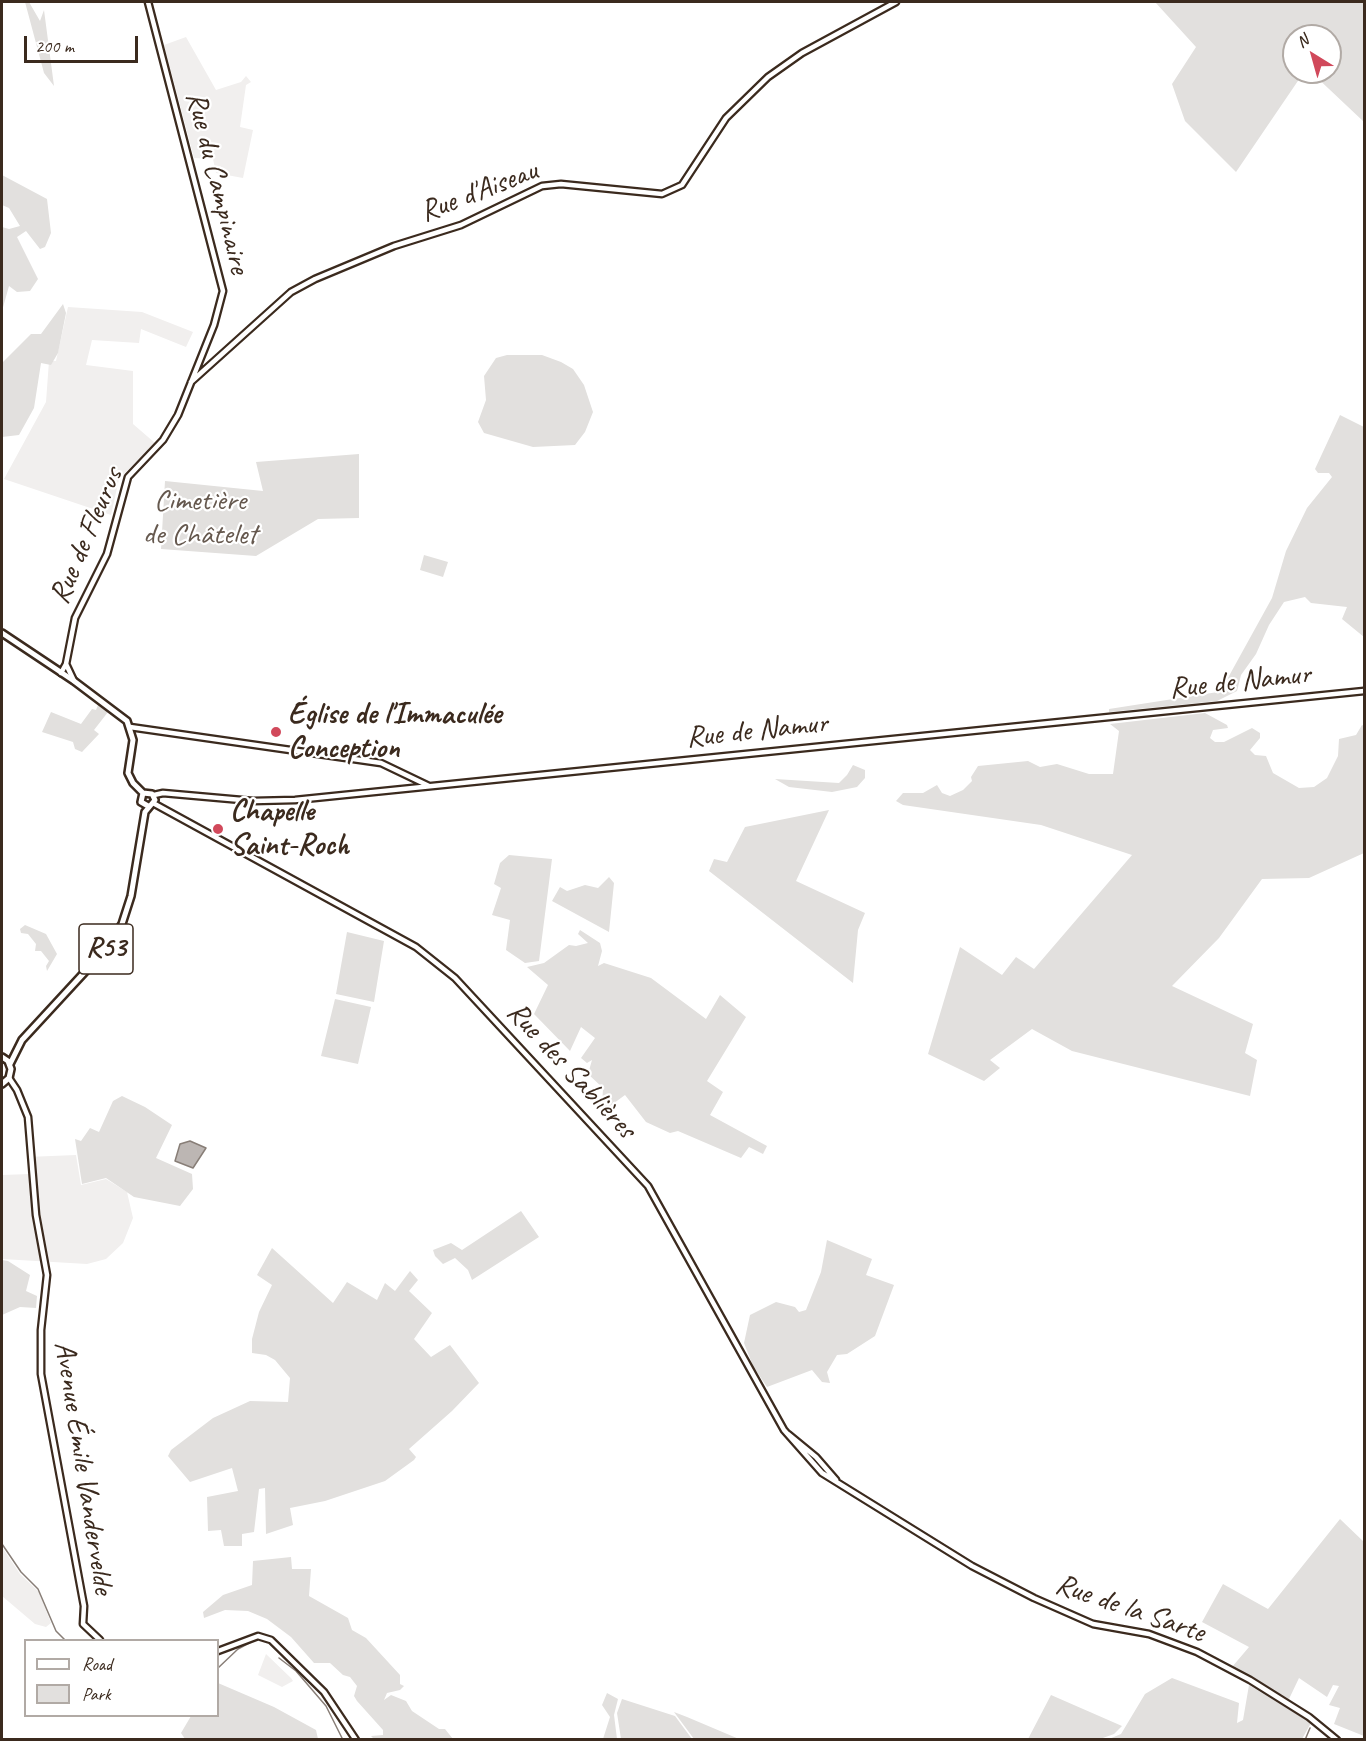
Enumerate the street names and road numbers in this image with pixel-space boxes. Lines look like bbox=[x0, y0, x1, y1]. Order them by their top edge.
street label: Rue du Campinaire bbox=[177, 88, 257, 278]
street label: Rue d'Aiseau bbox=[415, 153, 543, 231]
street label: Rue de Fleurus bbox=[42, 463, 132, 609]
street label: Rue de Namur bbox=[1168, 657, 1312, 707]
street label: Rue de Namur bbox=[685, 706, 829, 756]
road number: R53 bbox=[79, 924, 133, 974]
street label: Rue des Sablières bbox=[499, 995, 643, 1147]
street label: Avenue Émile Vandervelde bbox=[45, 1339, 121, 1597]
street label: Rue de la Sarte bbox=[1051, 1567, 1209, 1651]

